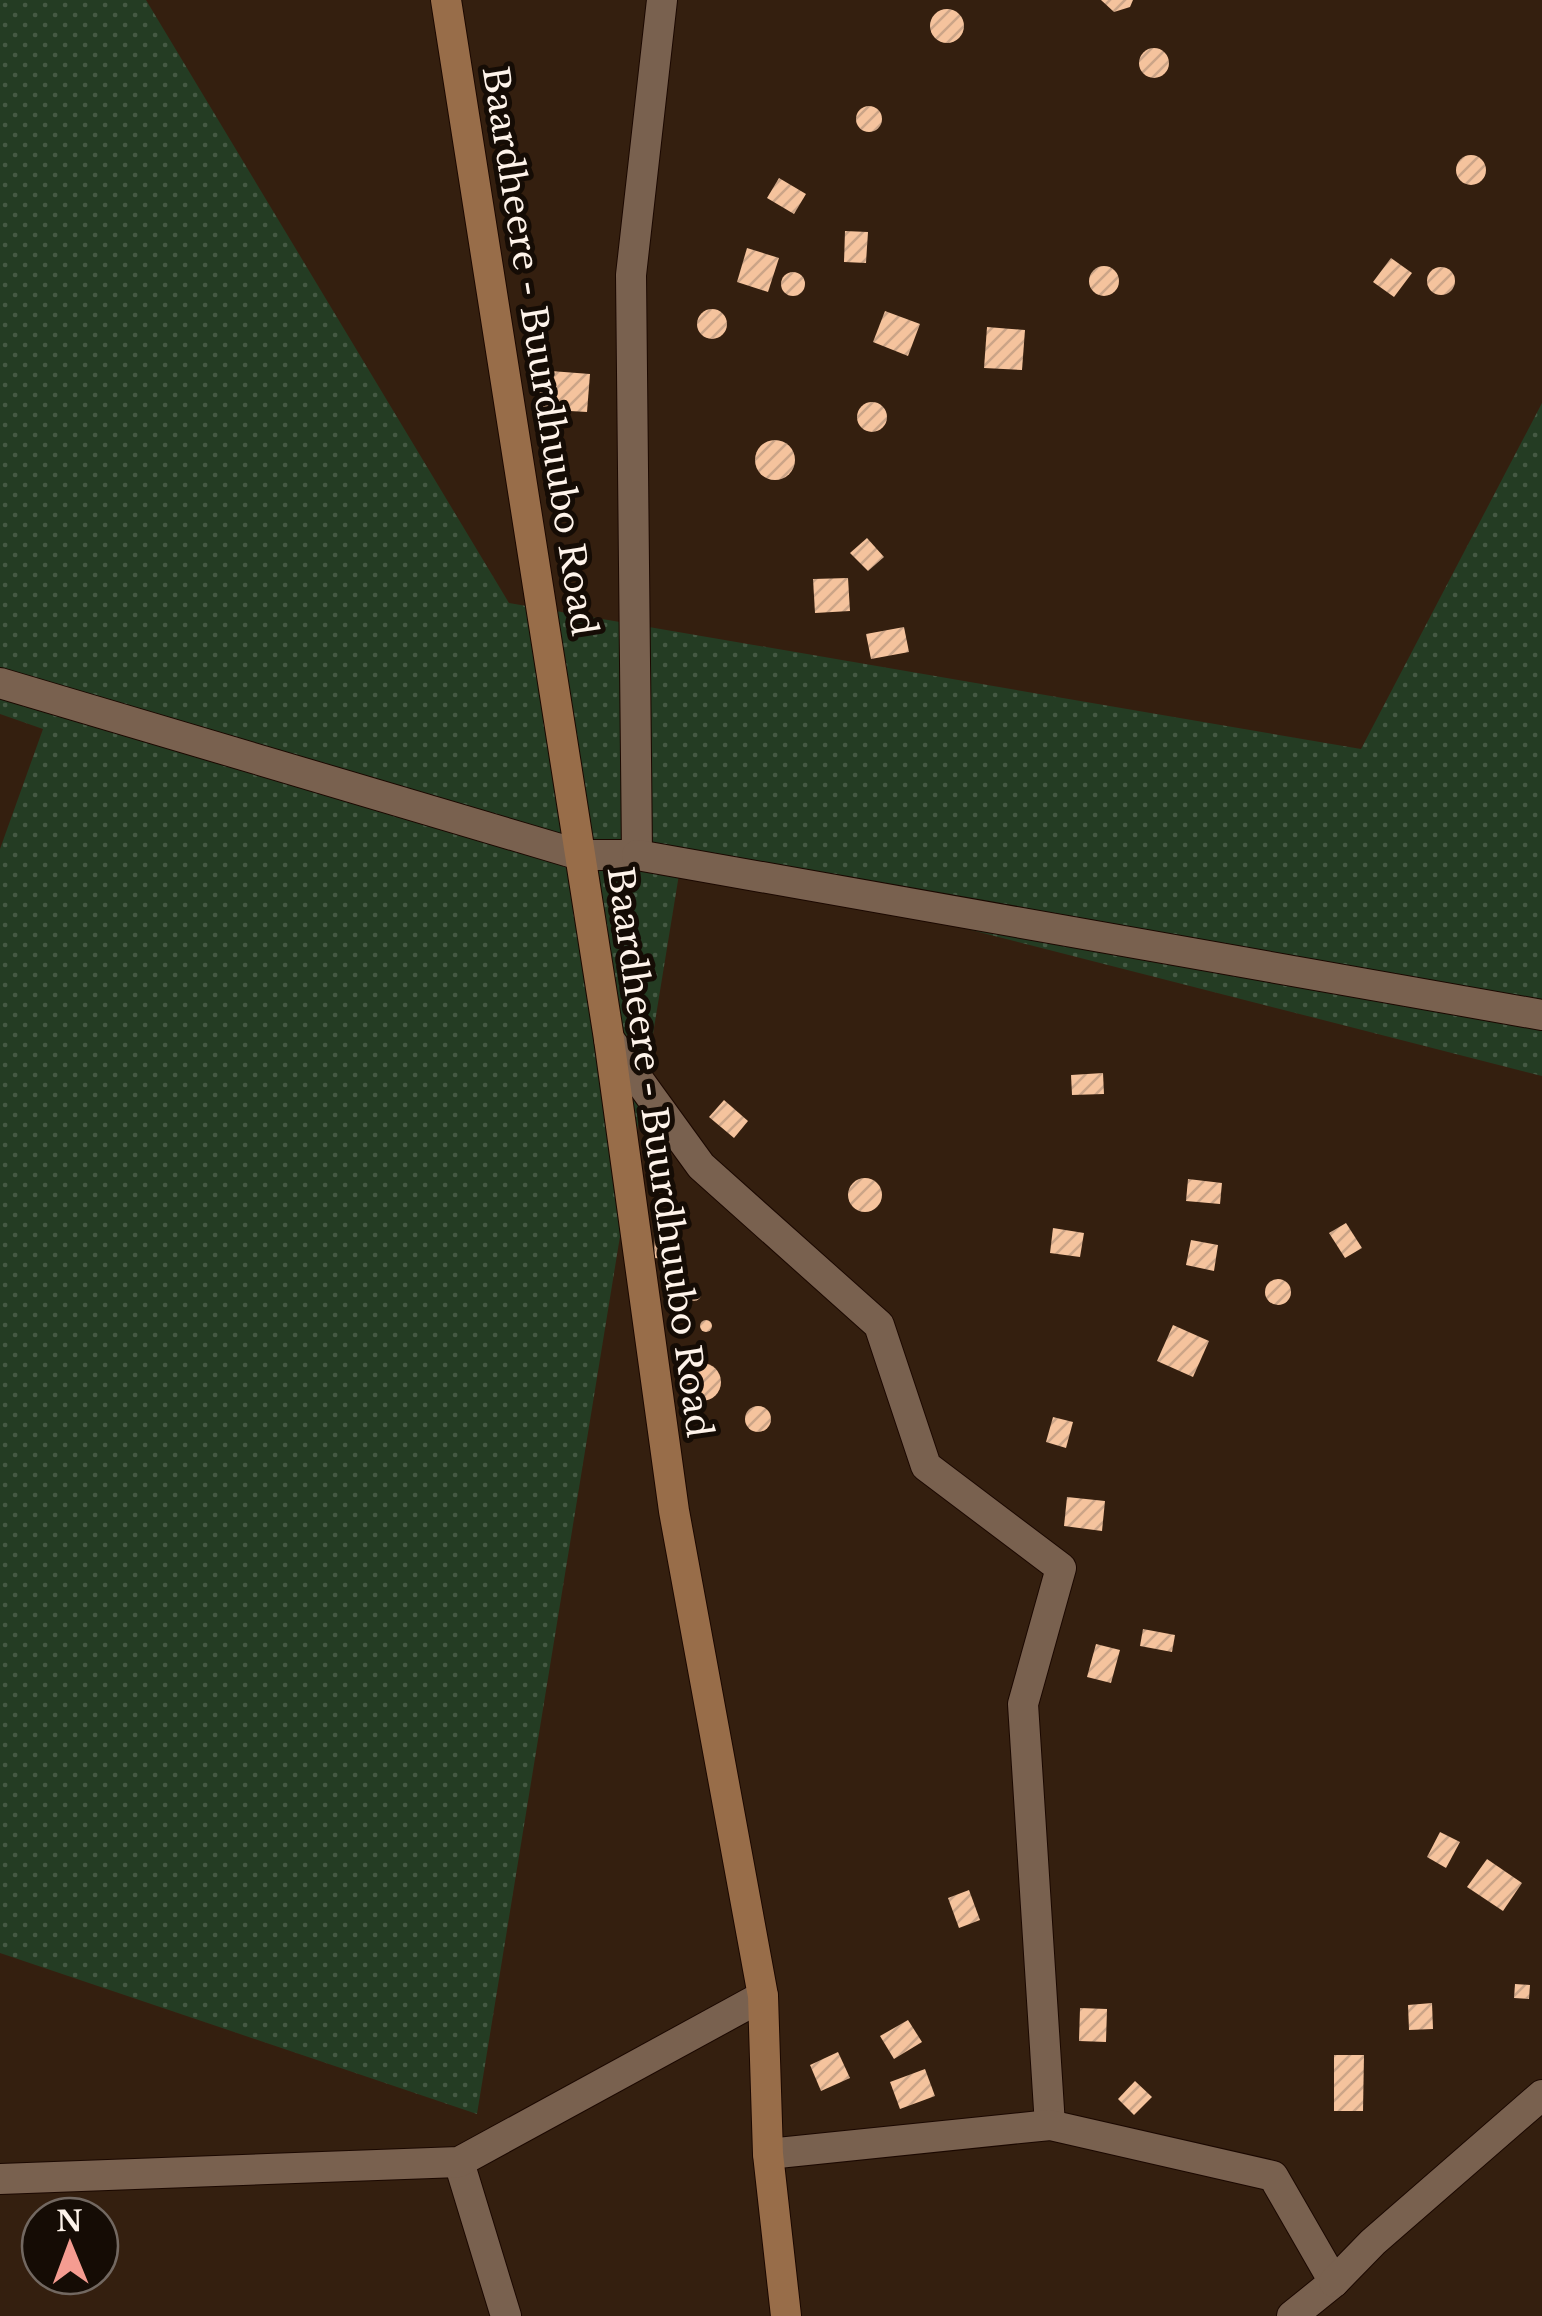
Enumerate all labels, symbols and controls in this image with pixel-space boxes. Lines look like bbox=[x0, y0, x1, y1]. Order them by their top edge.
street label: Baardheere - Buurdhuubo Road bbox=[474, 63, 606, 639]
street label: Baardheere - Buurdhuubo Road bbox=[599, 864, 721, 1440]
north arrow bbox=[20, 2196, 120, 2296]
text: N bbox=[56, 2204, 83, 2239]

